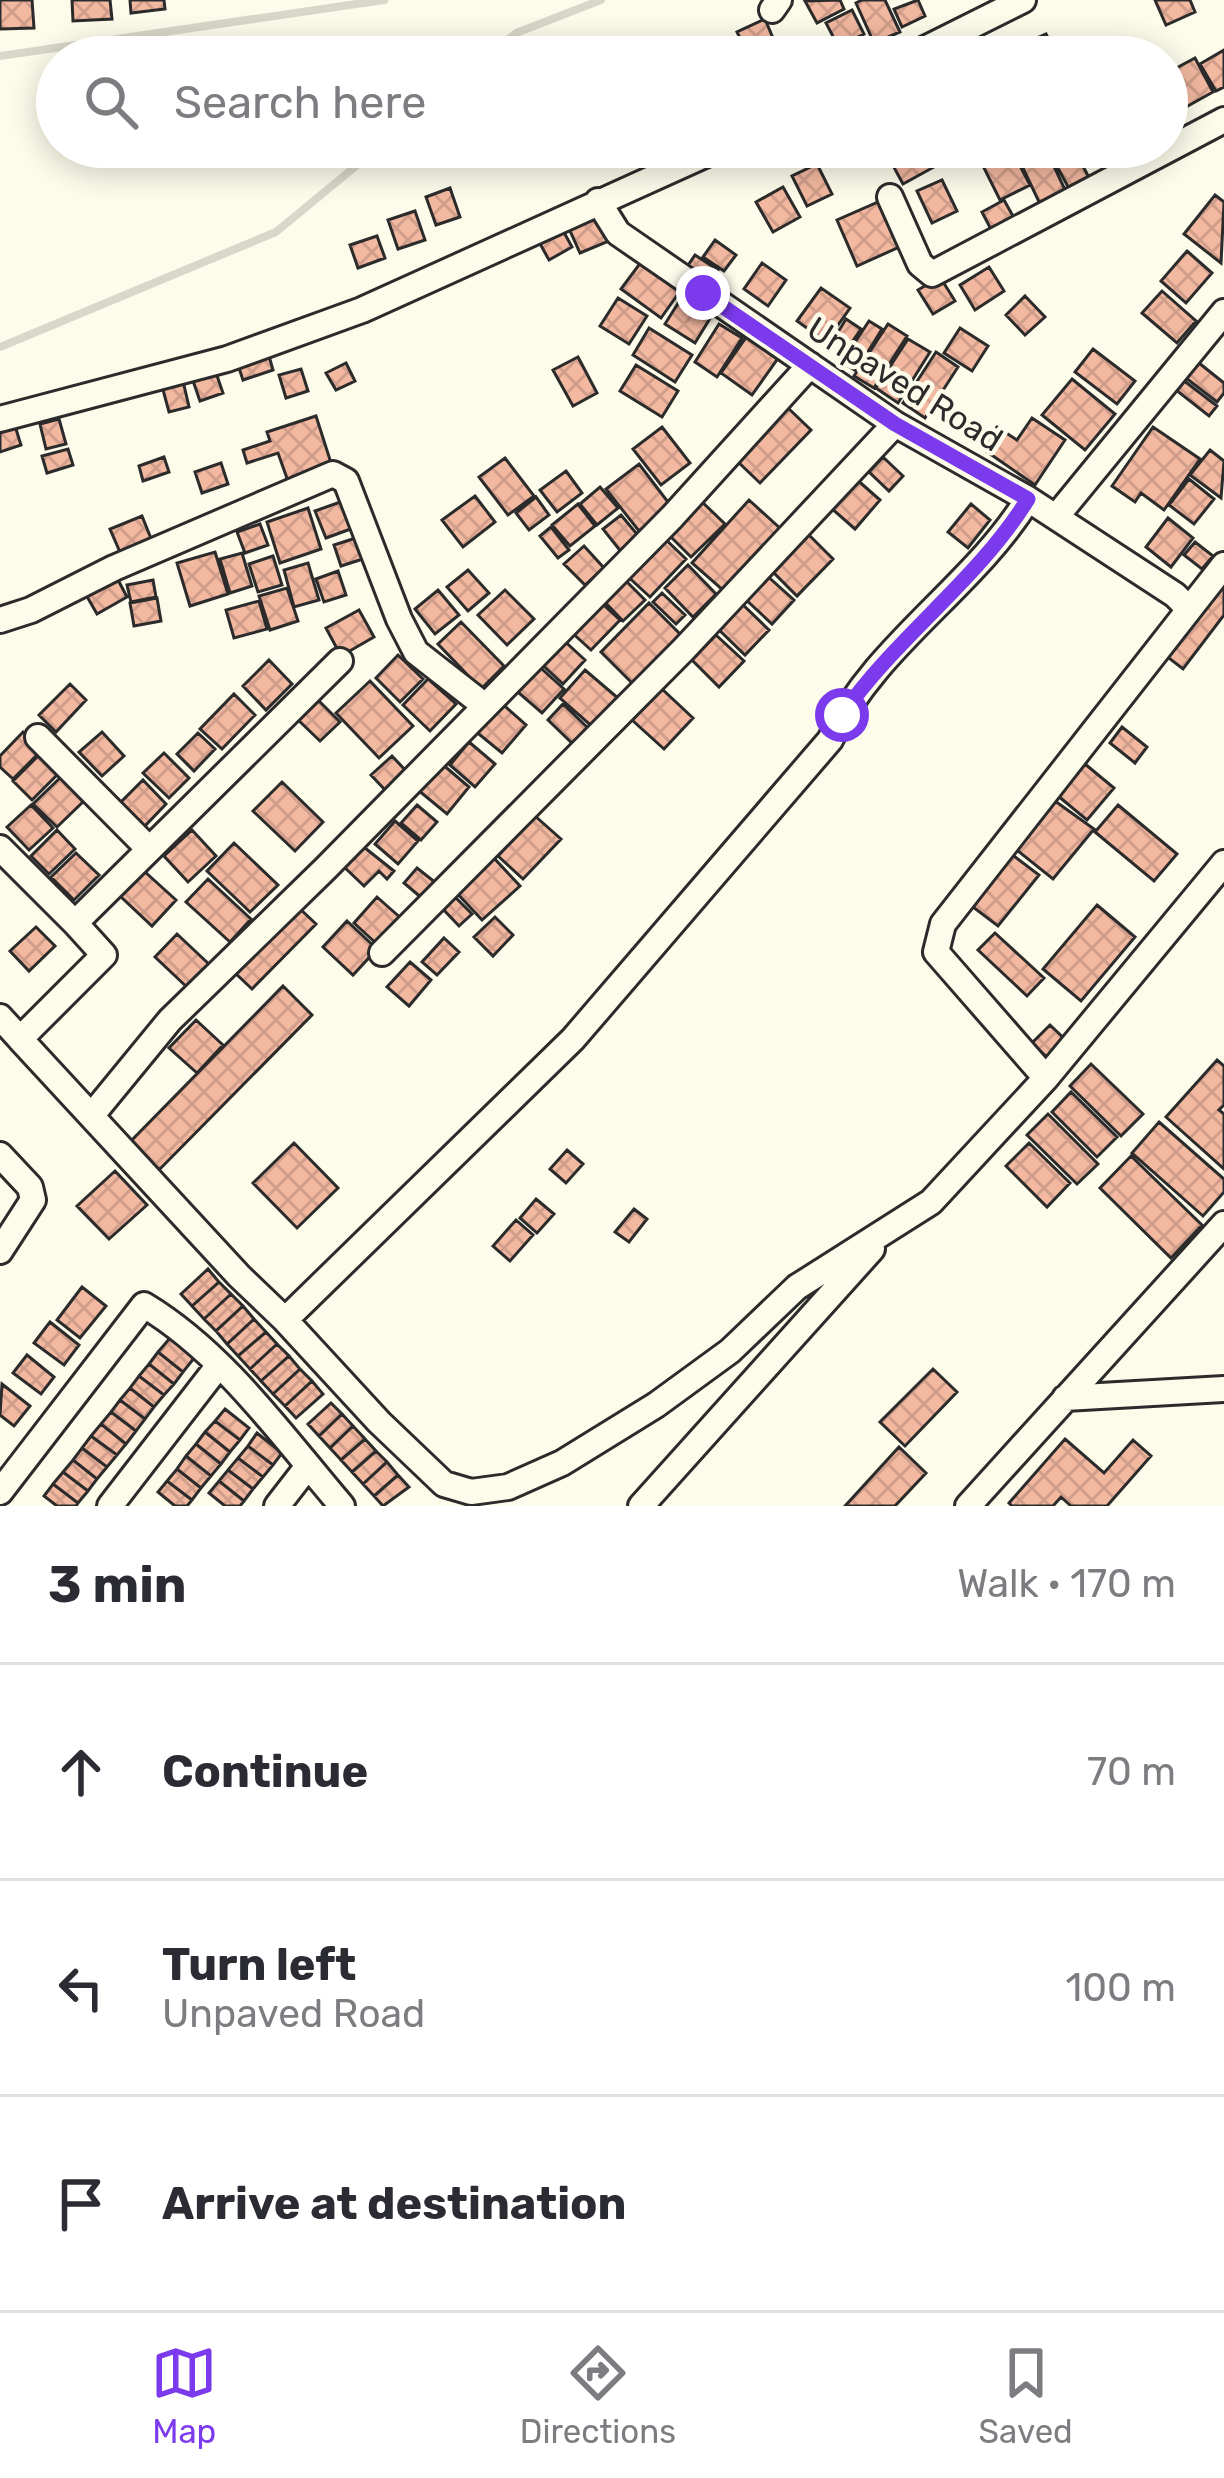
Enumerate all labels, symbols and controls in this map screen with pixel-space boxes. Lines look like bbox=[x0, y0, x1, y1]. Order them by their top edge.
search box bbox=[36, 36, 1188, 168]
icon: search bbox=[78, 69, 144, 135]
text: Search here bbox=[174, 76, 426, 129]
route end bbox=[676, 266, 730, 320]
street label: Unpaved Road bbox=[800, 308, 1010, 460]
route start bbox=[815, 688, 869, 742]
text: 3 min bbox=[48, 1554, 187, 1615]
text: Walk · 170 m bbox=[957, 1561, 1176, 1607]
icon: ahead bbox=[48, 1739, 114, 1805]
text: Continue bbox=[162, 1745, 368, 1798]
text: 70 m bbox=[1087, 1749, 1176, 1795]
text: Turn left bbox=[162, 1938, 356, 1991]
icon: left bbox=[48, 1955, 114, 2021]
text: 100 m bbox=[1066, 1965, 1176, 2011]
text: Unpaved Road bbox=[162, 1991, 425, 2037]
icon: arrive bbox=[48, 2171, 114, 2237]
text: Arrive at destination bbox=[162, 2177, 627, 2230]
tab: Map bbox=[151, 2340, 217, 2451]
tab: Directions bbox=[520, 2340, 676, 2451]
tab: Saved bbox=[979, 2340, 1073, 2451]

